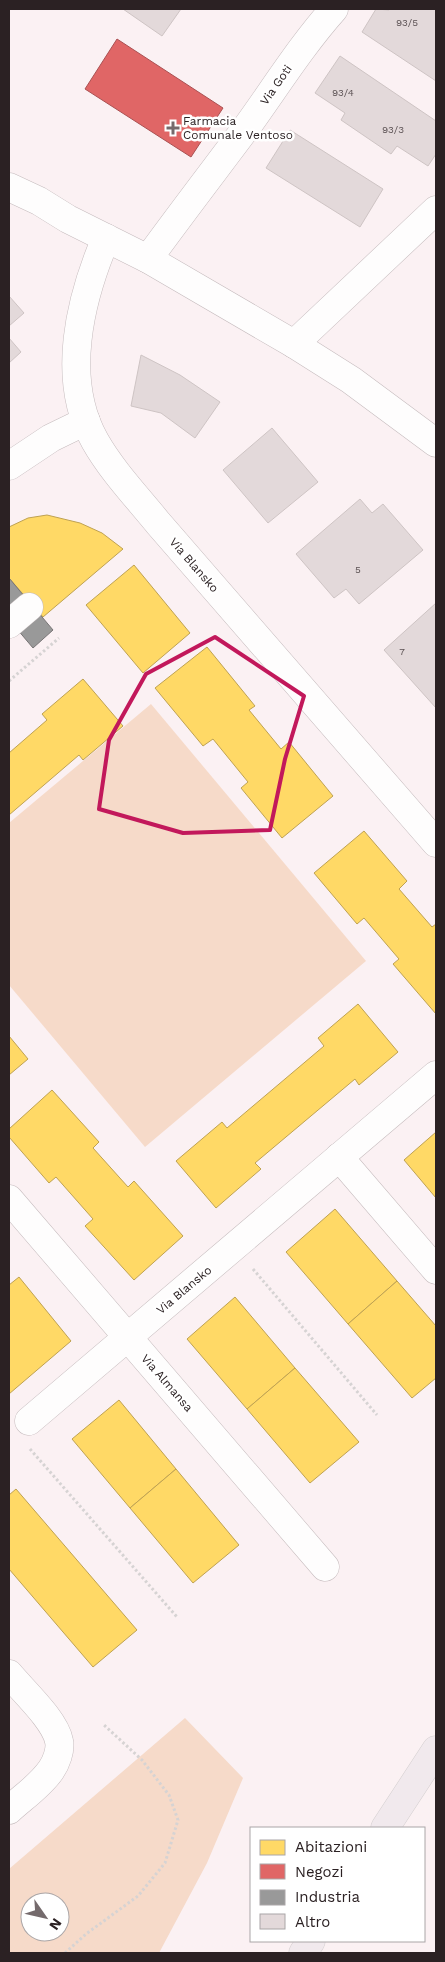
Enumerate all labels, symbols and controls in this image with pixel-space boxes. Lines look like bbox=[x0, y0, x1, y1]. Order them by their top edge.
house number: 93/5 bbox=[396, 17, 418, 28]
street label: Via Goti bbox=[257, 62, 295, 108]
house number: 93/4 bbox=[332, 87, 354, 98]
place label: Farmacia Comunale Ventoso bbox=[183, 114, 293, 142]
marker: Farmacia Comunale Ventoso bbox=[167, 122, 179, 134]
house number: 93/3 bbox=[382, 124, 404, 135]
street label: Via Blansko bbox=[167, 535, 221, 595]
house number: 5 bbox=[355, 564, 361, 575]
house number: 7 bbox=[399, 646, 405, 657]
street label: Via Blansko bbox=[154, 1263, 214, 1317]
street label: Via Almansa bbox=[138, 1351, 196, 1415]
legend bbox=[250, 1827, 425, 1942]
text: Abitazioni bbox=[295, 1838, 367, 1856]
text: Negozi bbox=[295, 1863, 343, 1881]
text: Industria bbox=[295, 1888, 361, 1906]
north arrow bbox=[20, 1892, 70, 1942]
text: Altro bbox=[295, 1913, 330, 1931]
text: N bbox=[46, 1915, 65, 1933]

